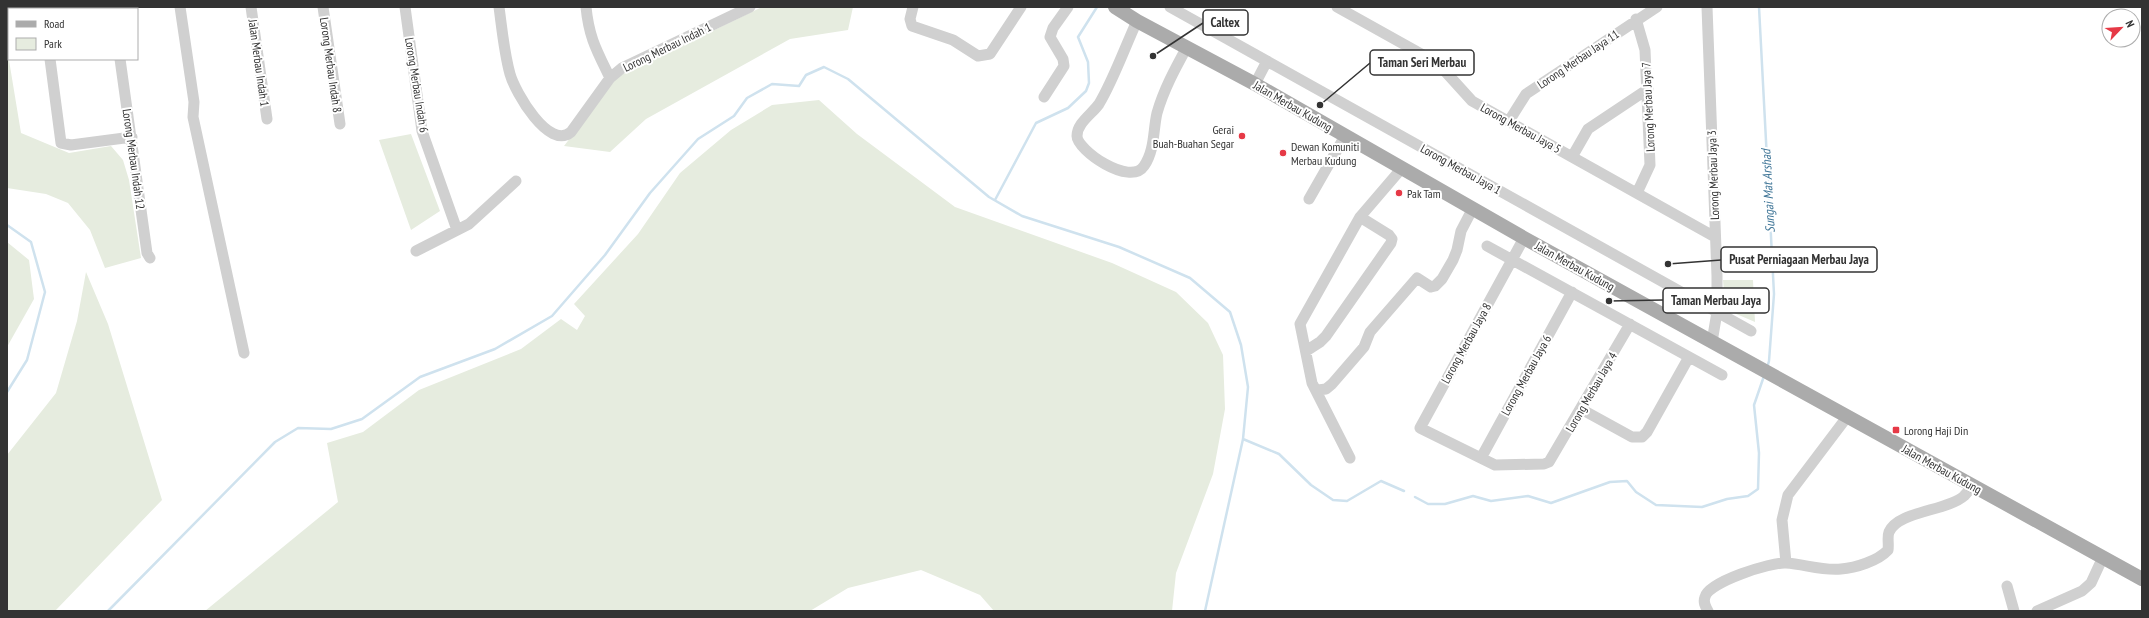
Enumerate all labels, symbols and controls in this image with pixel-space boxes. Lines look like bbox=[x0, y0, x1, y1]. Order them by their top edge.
legend bbox=[8, 8, 138, 60]
north arrow bbox=[2101, 8, 2141, 48]
callout: Caltex bbox=[1203, 10, 1248, 35]
text: Caltex bbox=[1210, 14, 1240, 31]
text: Road bbox=[44, 16, 64, 31]
street label: Lorong Merbau Indah 8 bbox=[317, 16, 345, 114]
street label: Jalan Merbau Indah 1 bbox=[245, 17, 273, 108]
text: N bbox=[2122, 18, 2138, 29]
street label: Lorong Merbau Indah 1 bbox=[621, 19, 713, 75]
street label: Lorong Merbau Jaya 11 bbox=[1534, 26, 1622, 92]
text: Park bbox=[44, 36, 62, 51]
street label: Lorong Merbau Indah 6 bbox=[402, 36, 432, 134]
callout: Taman Seri Merbau bbox=[1370, 50, 1474, 75]
text: Taman Seri Merbau bbox=[1378, 54, 1466, 71]
street label: Lorong Merbau Jaya 7 bbox=[1638, 62, 1658, 152]
street label: Jalan Merbau Kudung bbox=[1250, 77, 1335, 135]
street label: Lorong Merbau Jaya 5 bbox=[1478, 100, 1564, 156]
street label: Lorong Merbau Indah 12 bbox=[120, 108, 148, 210]
place label: Gerai Buah-Buahan Segar bbox=[1153, 122, 1235, 151]
street label: Lorong Merbau Jaya 3 bbox=[1704, 130, 1722, 220]
marker: Gerai Buah-Buahan Segar bbox=[1237, 131, 1247, 141]
place label: Dewan Komuniti Merbau Kudung bbox=[1291, 139, 1359, 168]
street label: Lorong Merbau Jaya 1 bbox=[1418, 141, 1504, 197]
water label: Sungai Mat Arshad bbox=[1757, 147, 1779, 233]
marker: Dewan Komuniti Merbau Kudung bbox=[1278, 148, 1288, 158]
place label: Pak Tam bbox=[1407, 186, 1441, 201]
marker: Pak Tam bbox=[1394, 188, 1404, 198]
street label: Jalan Merbau Kudung bbox=[1532, 238, 1617, 294]
callout: Pusat Perniagaan Merbau Jaya bbox=[1721, 247, 1877, 272]
text: Pusat Perniagaan Merbau Jaya bbox=[1729, 251, 1869, 268]
callout: Taman Merbau Jaya bbox=[1663, 288, 1769, 313]
text: Taman Merbau Jaya bbox=[1671, 292, 1761, 309]
street label: Lorong Merbau Jaya 8 bbox=[1438, 300, 1494, 386]
street label: Lorong Merbau Jaya 6 bbox=[1498, 332, 1554, 418]
street label: Lorong Merbau Jaya 4 bbox=[1562, 349, 1620, 435]
place label: Lorong Haji Din bbox=[1904, 423, 1968, 438]
marker: Lorong Haji Din bbox=[1891, 425, 1901, 435]
street label: Jalan Merbau Kudung bbox=[1899, 441, 1984, 497]

